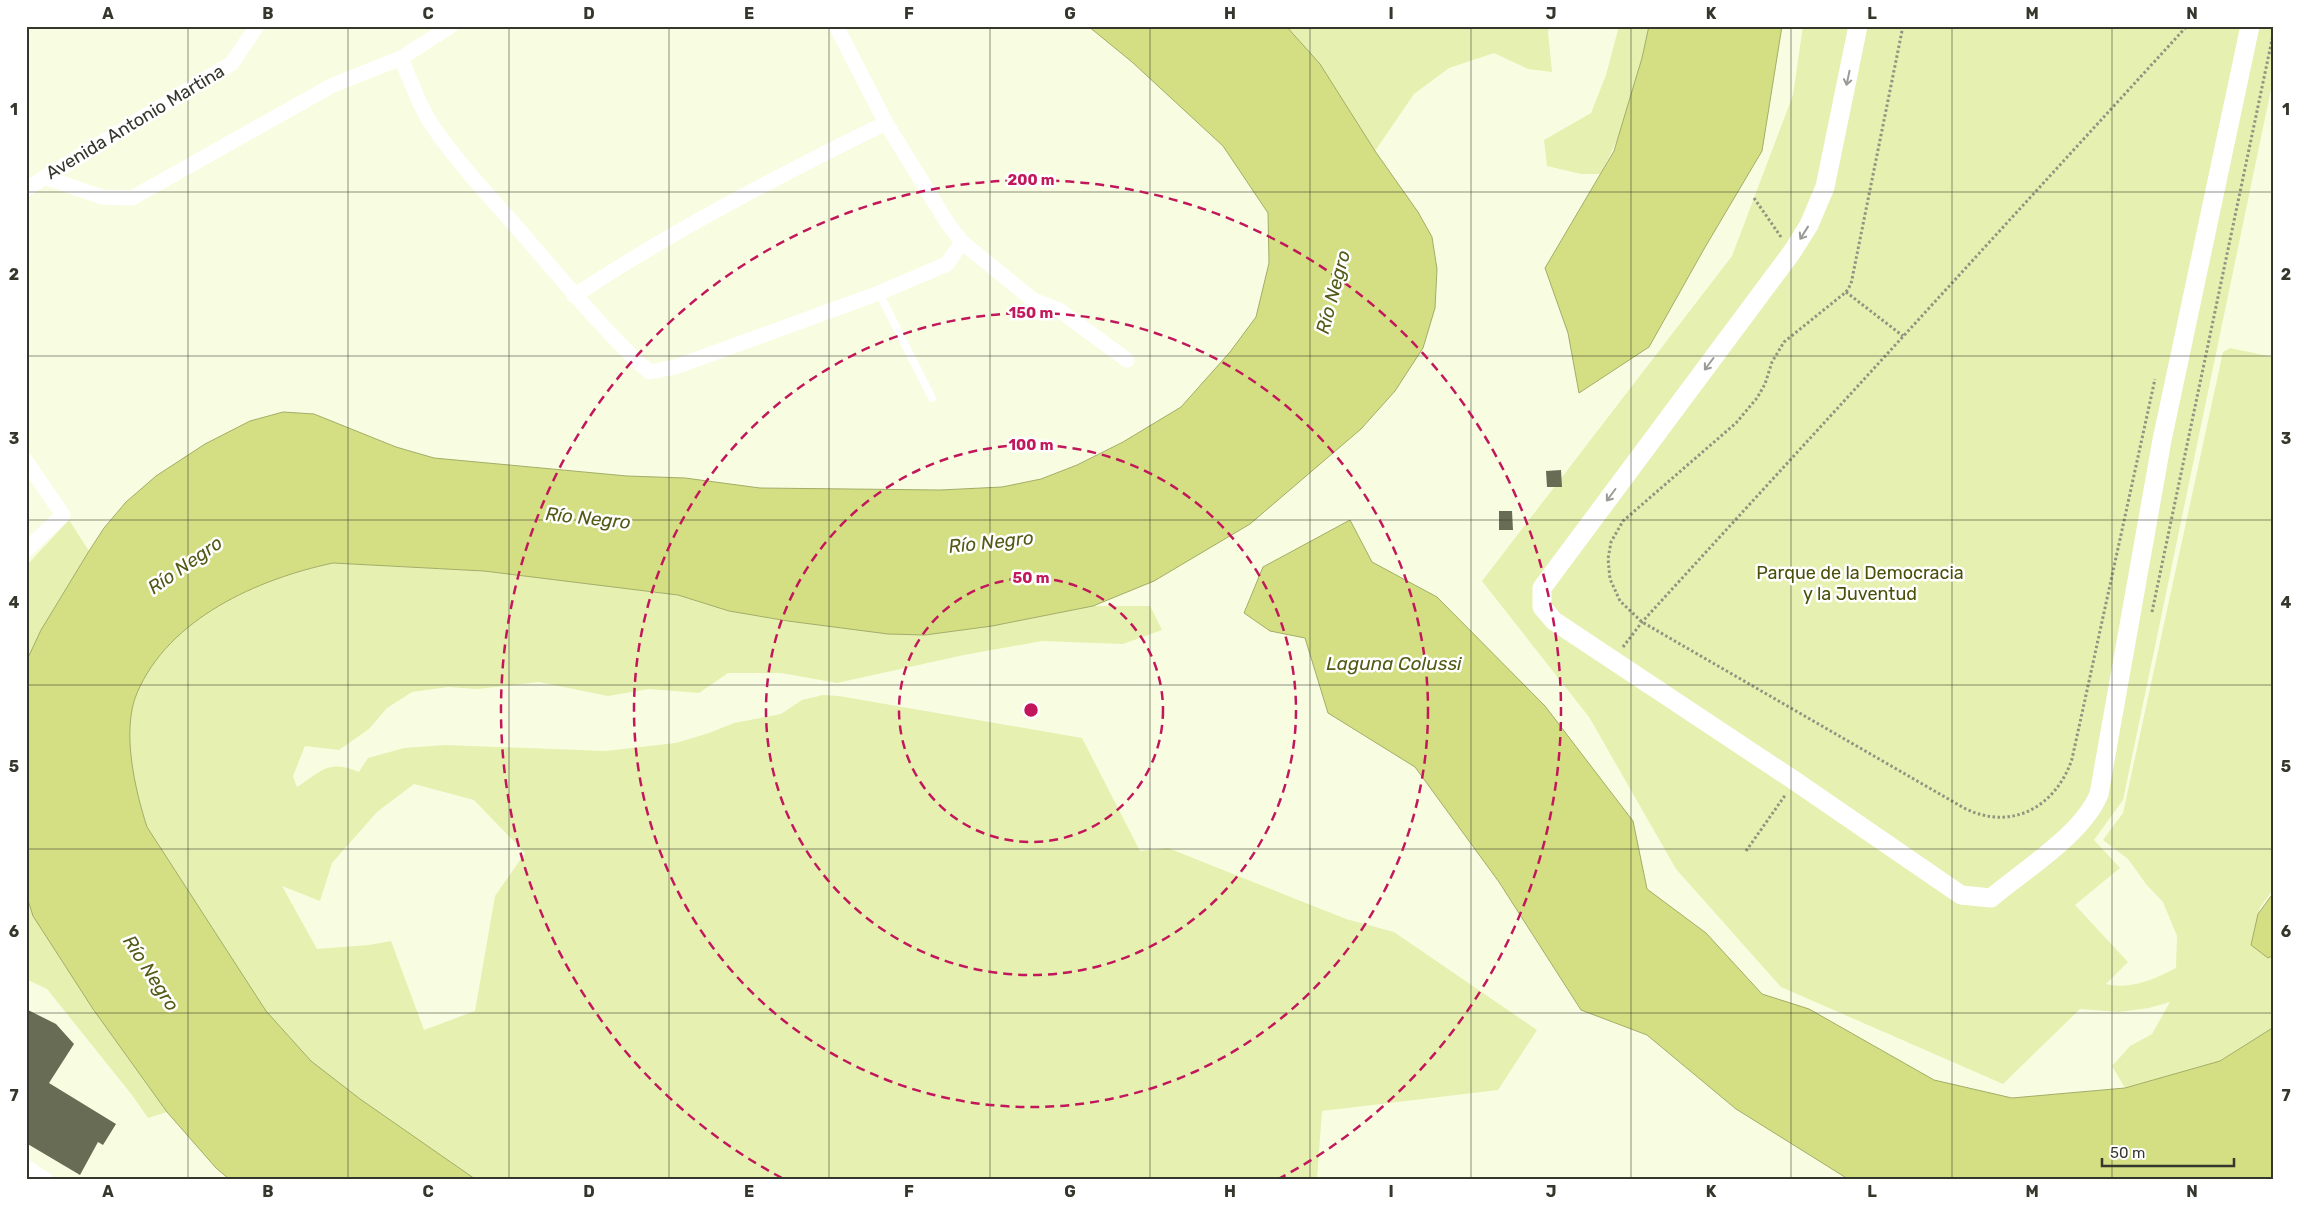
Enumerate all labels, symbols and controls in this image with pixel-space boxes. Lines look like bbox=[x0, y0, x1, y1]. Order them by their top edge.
text: A bbox=[102, 4, 114, 23]
text: B bbox=[262, 4, 274, 23]
text: C bbox=[422, 4, 434, 23]
text: D bbox=[583, 4, 595, 23]
text: E bbox=[744, 4, 754, 23]
text: F bbox=[904, 4, 914, 23]
text: G bbox=[1064, 4, 1076, 23]
text: H bbox=[1224, 4, 1236, 23]
text: I bbox=[1388, 4, 1394, 23]
text: J bbox=[1546, 4, 1556, 23]
text: K bbox=[1706, 4, 1717, 23]
text: L bbox=[1867, 4, 1877, 23]
text: M bbox=[2025, 4, 2039, 23]
text: N bbox=[2186, 4, 2198, 23]
street label: Avenida Antonio Martina bbox=[42, 60, 228, 184]
one-way arrow bbox=[1843, 69, 1852, 85]
text: 1 bbox=[10, 100, 18, 119]
text: 1 bbox=[2282, 100, 2290, 119]
text: 200 m bbox=[1007, 171, 1055, 189]
one-way arrow bbox=[1799, 226, 1809, 240]
water label: Río Negro bbox=[1311, 247, 1355, 336]
text: 2 bbox=[9, 265, 19, 284]
text: 2 bbox=[2281, 265, 2291, 284]
text: 150 m bbox=[1009, 304, 1053, 322]
one-way arrow bbox=[1703, 357, 1714, 370]
text: 3 bbox=[9, 429, 19, 448]
text: 3 bbox=[2281, 429, 2291, 448]
text: 100 m bbox=[1009, 436, 1053, 454]
one-way arrow bbox=[1606, 488, 1617, 501]
water label: Río Negro bbox=[544, 502, 632, 534]
water label: Río Negro bbox=[947, 526, 1035, 558]
water label: Río Negro bbox=[143, 531, 227, 599]
park label: Parque de la Democracia y la Juventud bbox=[1756, 562, 1964, 605]
text: 50 m bbox=[1013, 569, 1049, 587]
text: 4 bbox=[9, 593, 20, 612]
text: 4 bbox=[2281, 593, 2292, 612]
water label: Laguna Colussi bbox=[1326, 652, 1462, 675]
centre of rings bbox=[1022, 701, 1040, 719]
text: 5 bbox=[9, 757, 19, 776]
text: 5 bbox=[2281, 757, 2291, 776]
text: 6 bbox=[9, 922, 19, 941]
text: 6 bbox=[2281, 922, 2291, 941]
water label: Río Negro bbox=[118, 931, 184, 1015]
text: 7 bbox=[9, 1086, 19, 1105]
text: 7 bbox=[2281, 1086, 2291, 1105]
scale bar bbox=[2102, 1135, 2235, 1167]
text: 50 m bbox=[2110, 1144, 2145, 1162]
text: A bbox=[102, 1182, 114, 1201]
text: B bbox=[262, 1182, 274, 1201]
text: C bbox=[422, 1182, 434, 1201]
text: D bbox=[583, 1182, 595, 1201]
text: E bbox=[744, 1182, 754, 1201]
text: F bbox=[904, 1182, 914, 1201]
text: G bbox=[1064, 1182, 1076, 1201]
text: H bbox=[1224, 1182, 1236, 1201]
text: I bbox=[1388, 1182, 1394, 1201]
text: J bbox=[1546, 1182, 1556, 1201]
text: K bbox=[1706, 1182, 1717, 1201]
text: L bbox=[1867, 1182, 1877, 1201]
text: M bbox=[2025, 1182, 2039, 1201]
text: N bbox=[2186, 1182, 2198, 1201]

